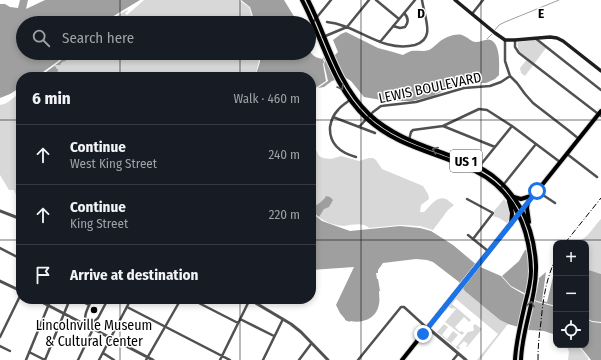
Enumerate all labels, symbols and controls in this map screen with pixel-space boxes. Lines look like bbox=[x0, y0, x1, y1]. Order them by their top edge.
text: D bbox=[417, 6, 425, 21]
text: E bbox=[538, 6, 544, 21]
search box bbox=[16, 16, 316, 60]
icon: search bbox=[30, 27, 52, 49]
text: Search here bbox=[62, 29, 134, 47]
street label: LEWIS BOULEVARD bbox=[377, 69, 483, 107]
one-way arrow bbox=[336, 83, 344, 90]
text: 6 min bbox=[32, 88, 71, 109]
text: Walk · 460 m bbox=[233, 91, 300, 106]
text: Continue bbox=[70, 138, 126, 156]
icon: ahead bbox=[32, 144, 54, 166]
one-way arrow bbox=[432, 146, 439, 154]
text: 240 m bbox=[268, 147, 300, 162]
road number: US 1 bbox=[450, 150, 482, 172]
text: West King Street bbox=[70, 156, 157, 171]
route start bbox=[528, 182, 546, 200]
text: Continue bbox=[70, 198, 126, 216]
icon: ahead bbox=[32, 204, 54, 226]
text: 220 m bbox=[269, 207, 300, 222]
text: King Street bbox=[70, 216, 128, 231]
map controls bbox=[553, 240, 589, 348]
button: + bbox=[553, 240, 589, 276]
icon: arrive bbox=[32, 264, 54, 286]
text: Arrive at destination bbox=[70, 266, 198, 284]
button: − bbox=[553, 276, 589, 312]
one-way arrow bbox=[526, 301, 534, 307]
marker: Lincolnville Museum & Cultural Center bbox=[89, 305, 99, 315]
button: locate bbox=[553, 312, 589, 348]
place label: Lincolnville Museum & Cultural Center bbox=[36, 317, 152, 350]
route end bbox=[414, 325, 432, 343]

